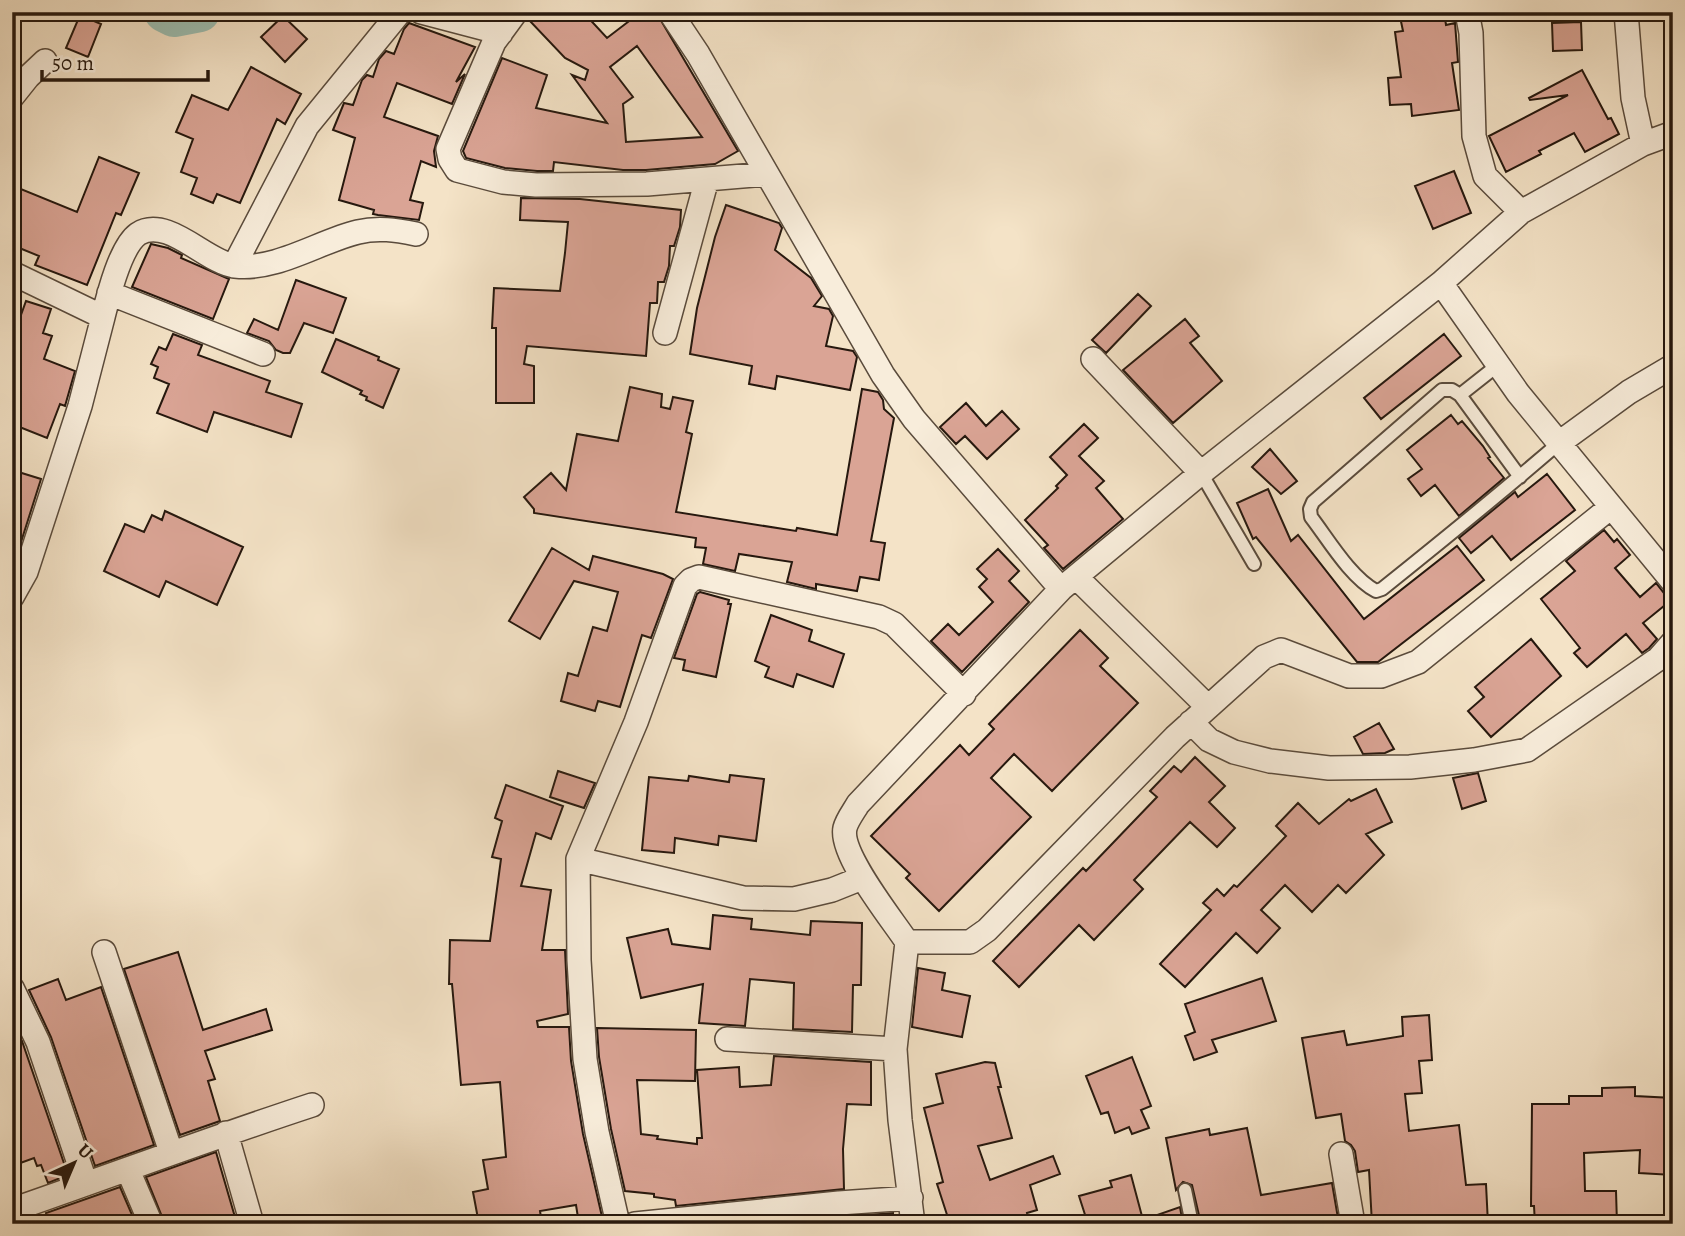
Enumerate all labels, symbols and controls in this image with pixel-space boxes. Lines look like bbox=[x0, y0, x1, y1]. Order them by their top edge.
scale bar bbox=[42, 38, 208, 82]
text: 50 m bbox=[52, 49, 94, 77]
north arrow bbox=[38, 1128, 108, 1198]
text: U bbox=[72, 1138, 99, 1166]

